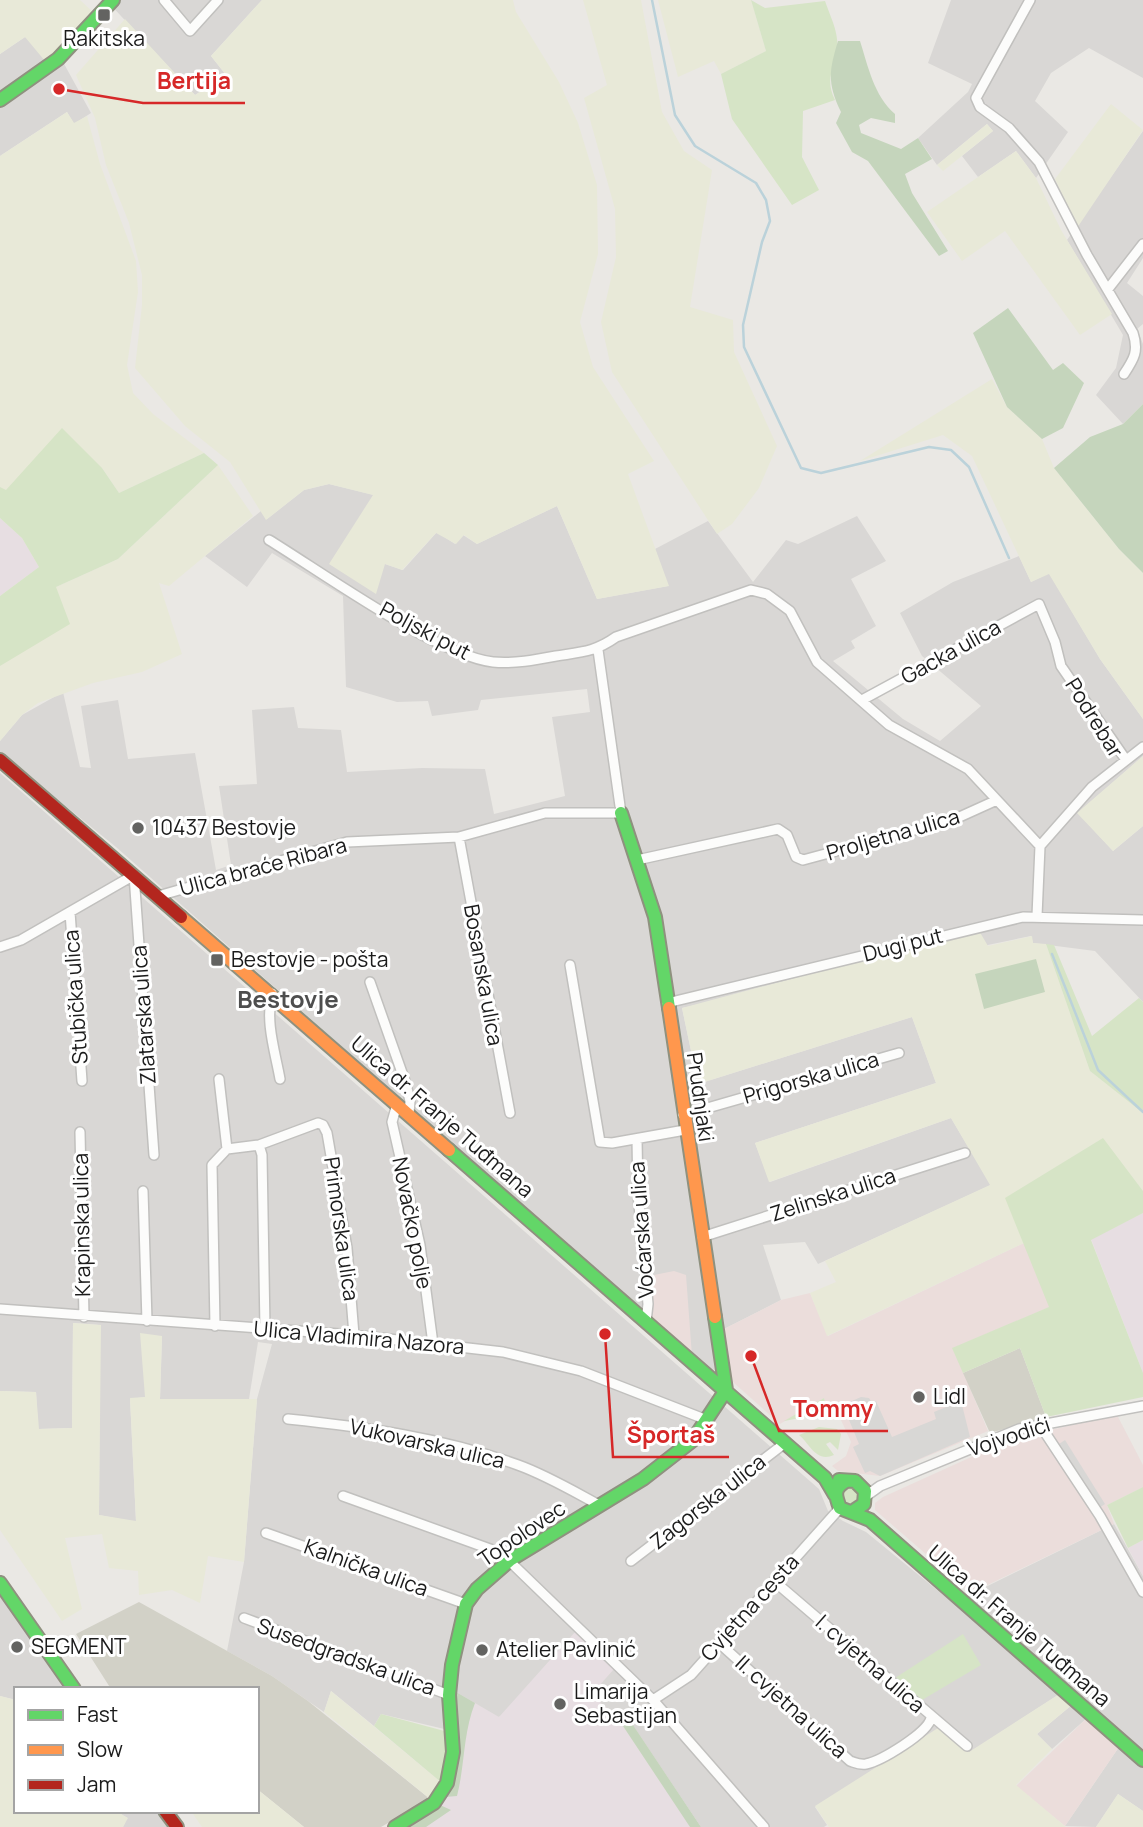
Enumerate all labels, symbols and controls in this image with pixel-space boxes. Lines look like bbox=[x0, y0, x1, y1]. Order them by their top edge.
marker: Rakitska bbox=[96, 7, 112, 23]
place label: Rakitska bbox=[63, 24, 145, 52]
callout: Bertija bbox=[143, 59, 245, 103]
text: Bertija bbox=[157, 64, 231, 96]
street label: Poljski put bbox=[375, 595, 476, 666]
street label: Gacka ulica bbox=[896, 612, 1005, 690]
street label: Podrebar bbox=[1059, 672, 1130, 763]
street label: Proljetna ulica bbox=[823, 802, 963, 866]
place label: 10437 Bestovje bbox=[152, 813, 296, 841]
marker: 10437 Bestovje bbox=[130, 820, 146, 836]
street label: Ulica braće Ribara bbox=[176, 830, 349, 902]
street label: Bosanska ulica bbox=[458, 902, 510, 1048]
street label: Dugi put bbox=[860, 921, 946, 967]
street label: Stubička ulica bbox=[56, 929, 94, 1065]
street label: Zlatarska ulica bbox=[124, 945, 162, 1086]
place label: Bestovje - pošta bbox=[231, 945, 388, 973]
marker: Bestovje - pošta bbox=[209, 952, 225, 968]
district label: Bestovje bbox=[237, 982, 339, 1015]
street label: Ulica dr. Franje Tuđmana bbox=[345, 1029, 540, 1203]
street label: Prigorska ulica bbox=[740, 1044, 882, 1110]
street label: Prudnjaki bbox=[681, 1050, 721, 1143]
street label: Krapinska ulica bbox=[66, 1153, 96, 1297]
street label: Novačko polje bbox=[386, 1154, 439, 1291]
street label: Primorska ulica bbox=[318, 1155, 366, 1303]
street label: Voćarska ulica bbox=[622, 1161, 660, 1299]
street label: Zelinska ulica bbox=[766, 1161, 899, 1227]
street label: Ulica Vladimira Nazora bbox=[253, 1314, 466, 1360]
place label: Lidl bbox=[933, 1382, 966, 1410]
callout: Tommy bbox=[779, 1387, 888, 1431]
marker: Lidl bbox=[911, 1389, 927, 1405]
text: Tommy bbox=[793, 1392, 873, 1424]
street label: Vojvodići bbox=[964, 1410, 1054, 1463]
street label: Vukovarska ulica bbox=[347, 1412, 508, 1474]
callout: Športaš bbox=[613, 1413, 729, 1457]
text: Športaš bbox=[627, 1418, 715, 1450]
street label: Zagorska ulica bbox=[644, 1447, 771, 1555]
street label: Topolovec bbox=[472, 1494, 570, 1573]
street label: Kalnička ulica bbox=[301, 1532, 432, 1602]
street label: Ulica dr. Franje Tuđmana bbox=[922, 1538, 1117, 1712]
street label: Cvjetna cesta bbox=[694, 1548, 805, 1667]
street label: I. cvjetna ulica bbox=[810, 1608, 931, 1719]
street label: Susedgradska ulica bbox=[253, 1611, 439, 1701]
place label: SEGMENT bbox=[31, 1632, 127, 1660]
place label: Atelier Pavlinić bbox=[496, 1635, 636, 1663]
marker: SEGMENT bbox=[9, 1639, 25, 1655]
marker: Atelier Pavlinić bbox=[474, 1642, 490, 1658]
street label: II. cvjetna ulica bbox=[730, 1649, 854, 1764]
place label: Limarija Sebastijan bbox=[574, 1677, 677, 1729]
legend bbox=[14, 1687, 259, 1813]
marker: Limarija Sebastijan bbox=[552, 1696, 568, 1712]
text: Fast bbox=[77, 1700, 118, 1728]
text: Slow bbox=[77, 1735, 123, 1763]
text: Jam bbox=[77, 1770, 116, 1798]

